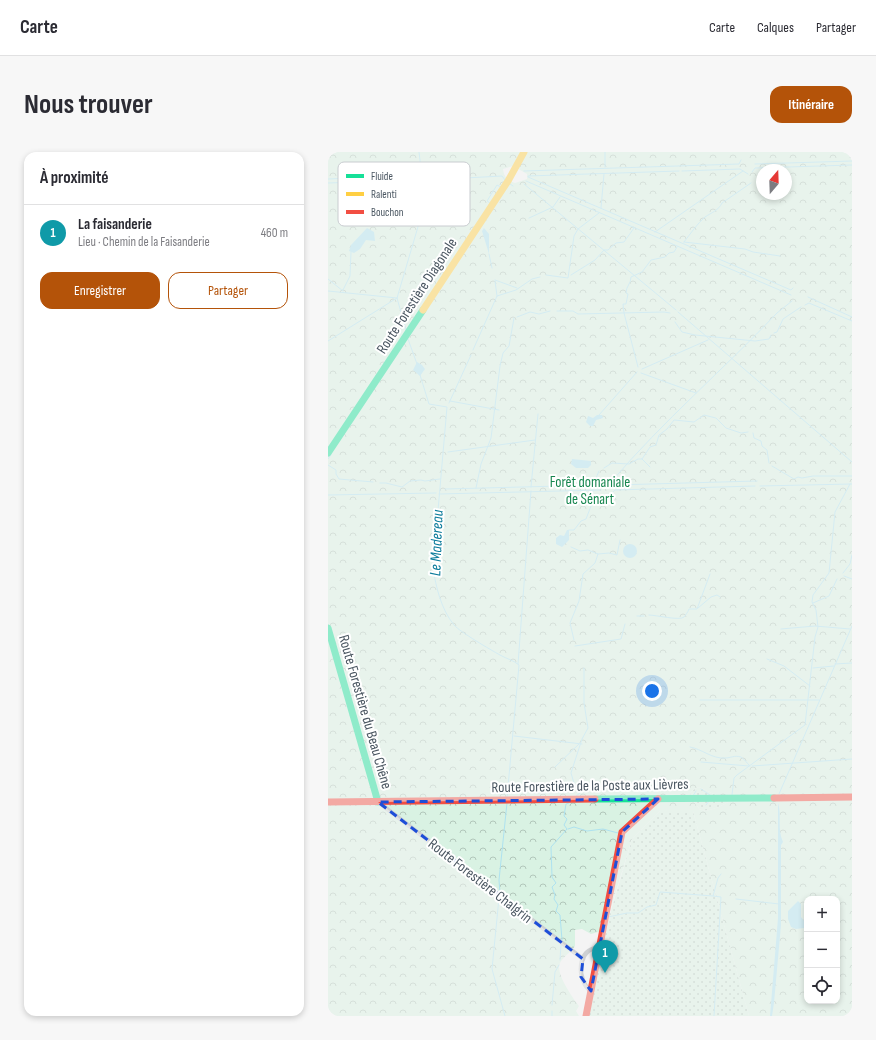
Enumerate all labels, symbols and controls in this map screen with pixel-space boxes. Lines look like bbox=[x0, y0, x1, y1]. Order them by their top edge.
text: Carte bbox=[20, 16, 58, 39]
text: Carte bbox=[709, 19, 735, 36]
text: Calques bbox=[757, 19, 794, 36]
text: Partager bbox=[816, 19, 856, 36]
button: Itinéraire bbox=[770, 86, 852, 123]
text: Nous trouver bbox=[24, 88, 153, 121]
legend bbox=[338, 162, 470, 226]
north arrow bbox=[756, 164, 792, 200]
text: À proximité bbox=[40, 168, 108, 188]
text: Fluide bbox=[371, 170, 393, 183]
text: Ralenti bbox=[371, 188, 397, 201]
text: Bouchon bbox=[371, 206, 404, 219]
text: La faisanderie bbox=[78, 215, 152, 234]
text: 1 bbox=[50, 225, 56, 241]
text: 460 m bbox=[261, 225, 288, 241]
text: Lieu · Chemin de la Faisanderie bbox=[78, 234, 210, 250]
street label: Route Forestière Diagonale bbox=[372, 235, 462, 357]
button: Enregistrer bbox=[40, 272, 160, 309]
button: Partager bbox=[168, 272, 288, 309]
park label: Forêt domaniale de Sénart bbox=[550, 473, 630, 509]
water label: Le Madereau bbox=[426, 509, 448, 577]
street label: Route Forestière du Beau Chêne bbox=[334, 633, 396, 791]
your location bbox=[642, 681, 662, 701]
street label: Route Forestière de la Poste aux Lièvres bbox=[491, 775, 689, 797]
street label: Route Forestière Chalgrin bbox=[424, 834, 536, 928]
map controls bbox=[804, 896, 840, 1004]
button: + bbox=[804, 896, 840, 932]
button: − bbox=[804, 932, 840, 968]
pin: 1 bbox=[592, 940, 618, 973]
button: locate bbox=[804, 968, 840, 1004]

